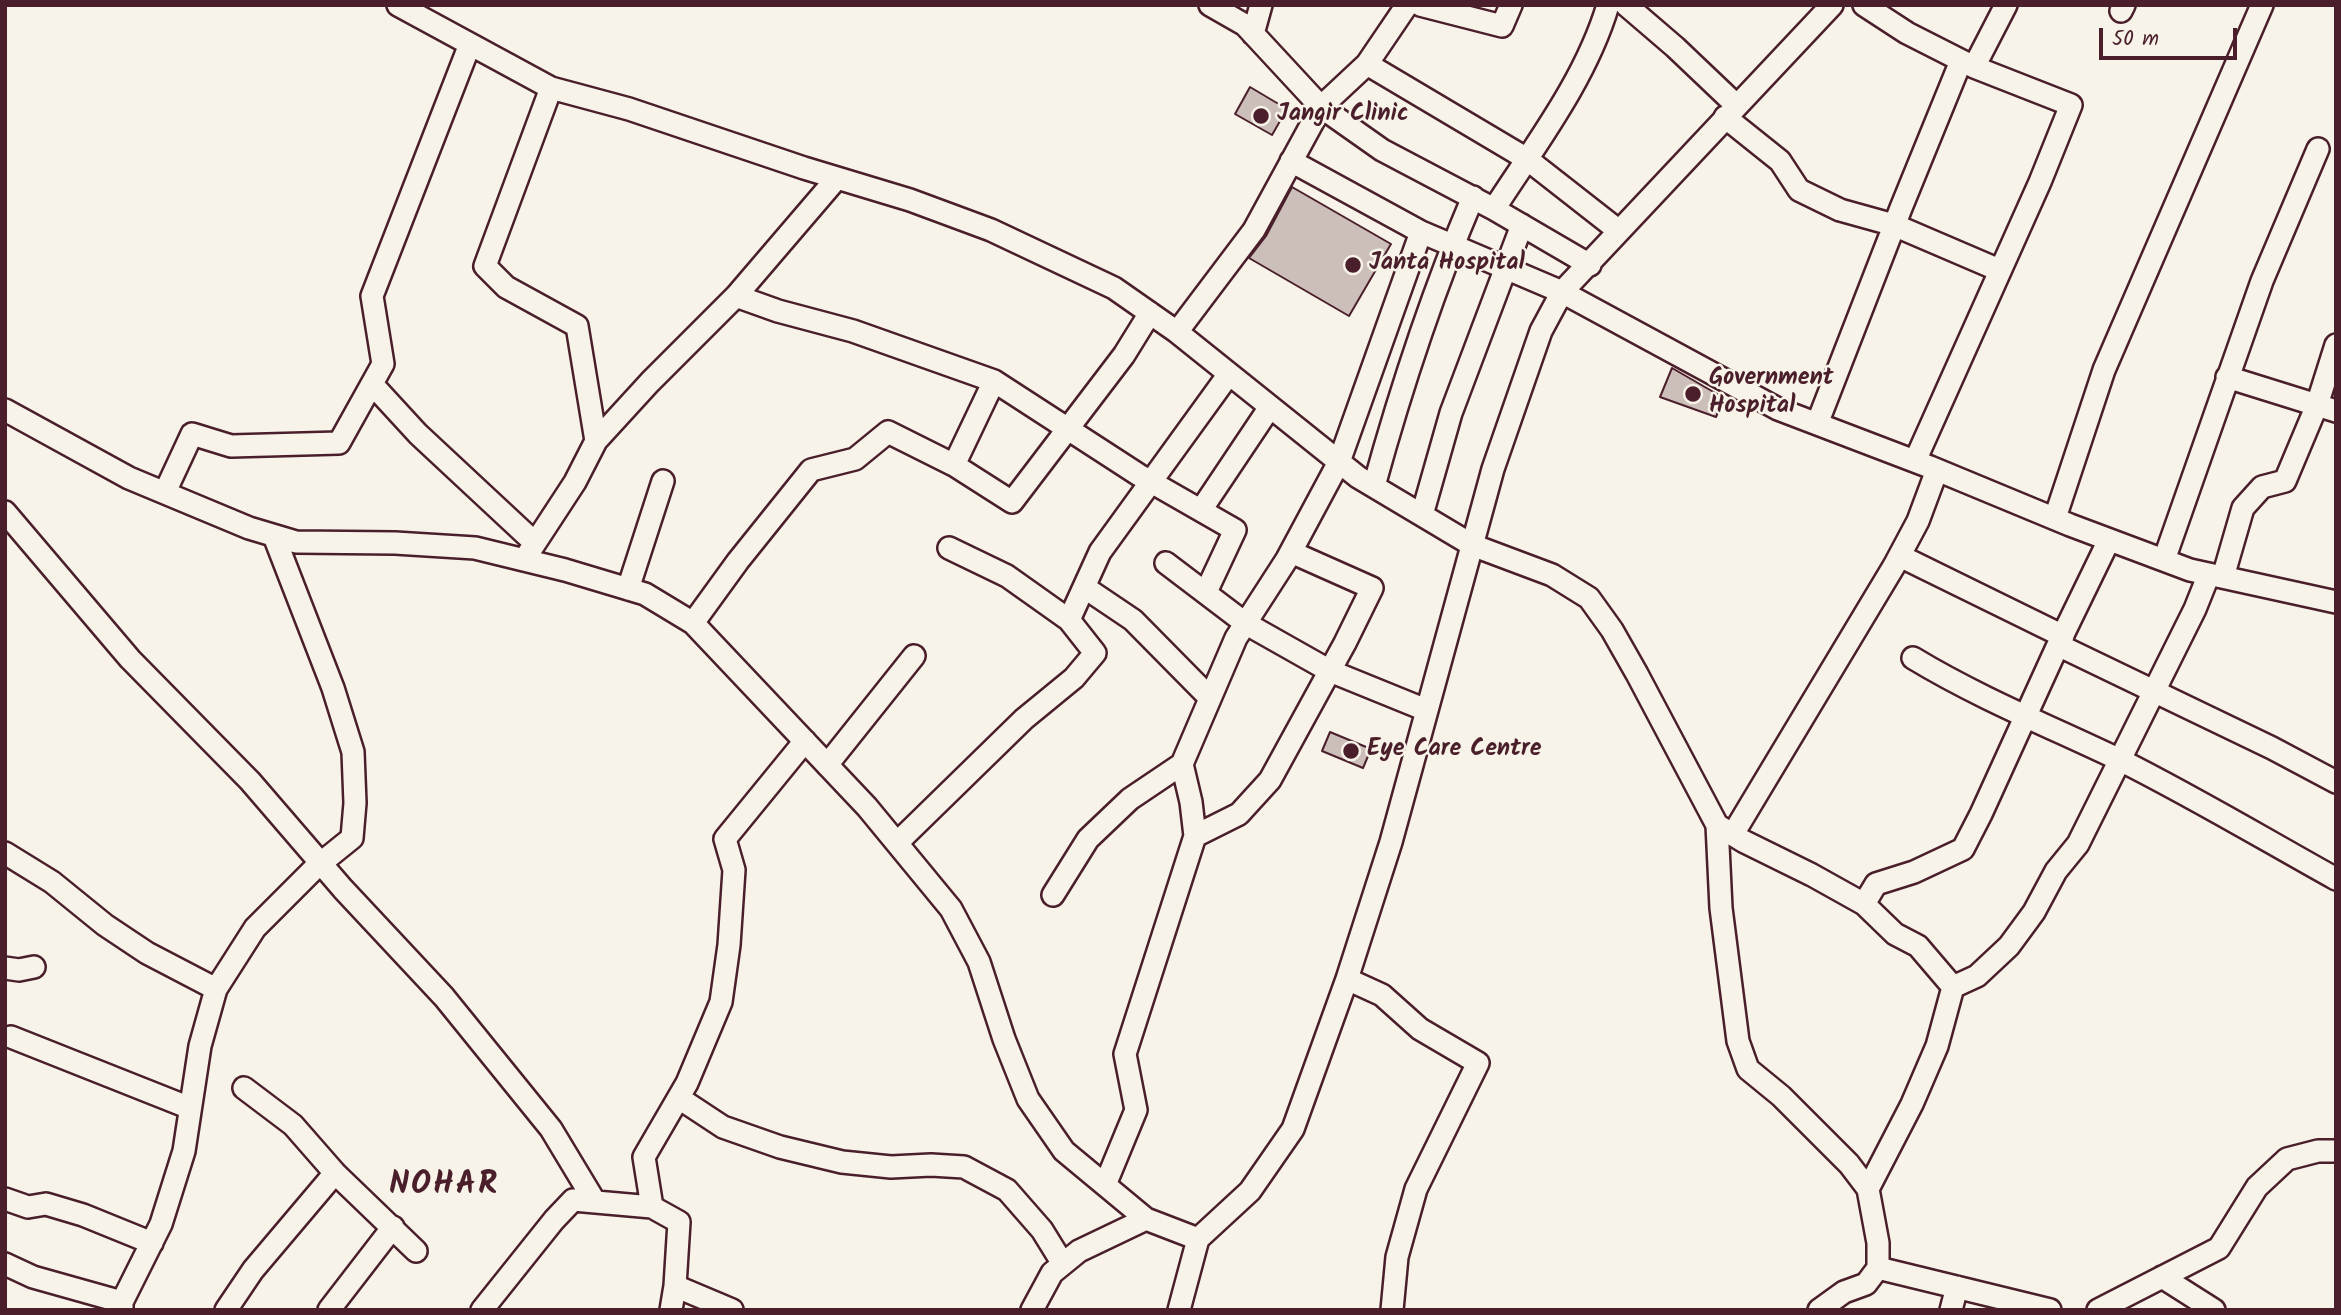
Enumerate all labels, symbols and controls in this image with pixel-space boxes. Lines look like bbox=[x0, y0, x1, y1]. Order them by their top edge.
scale bar bbox=[2103, 14, 2241, 58]
text: 50 m bbox=[2112, 23, 2159, 56]
place label: Jangir Clinic bbox=[1277, 102, 1409, 130]
marker: Jangir Clinic bbox=[1251, 106, 1271, 126]
place label: Janta Hospital bbox=[1369, 251, 1525, 279]
marker: Janta Hospital bbox=[1343, 255, 1363, 275]
place label: Government Hospital bbox=[1709, 366, 1834, 422]
marker: Government Hospital bbox=[1683, 384, 1703, 404]
place label: Eye Care Centre bbox=[1367, 737, 1541, 765]
marker: Eye Care Centre bbox=[1341, 741, 1361, 761]
district label: NOHAR bbox=[390, 1169, 498, 1207]

